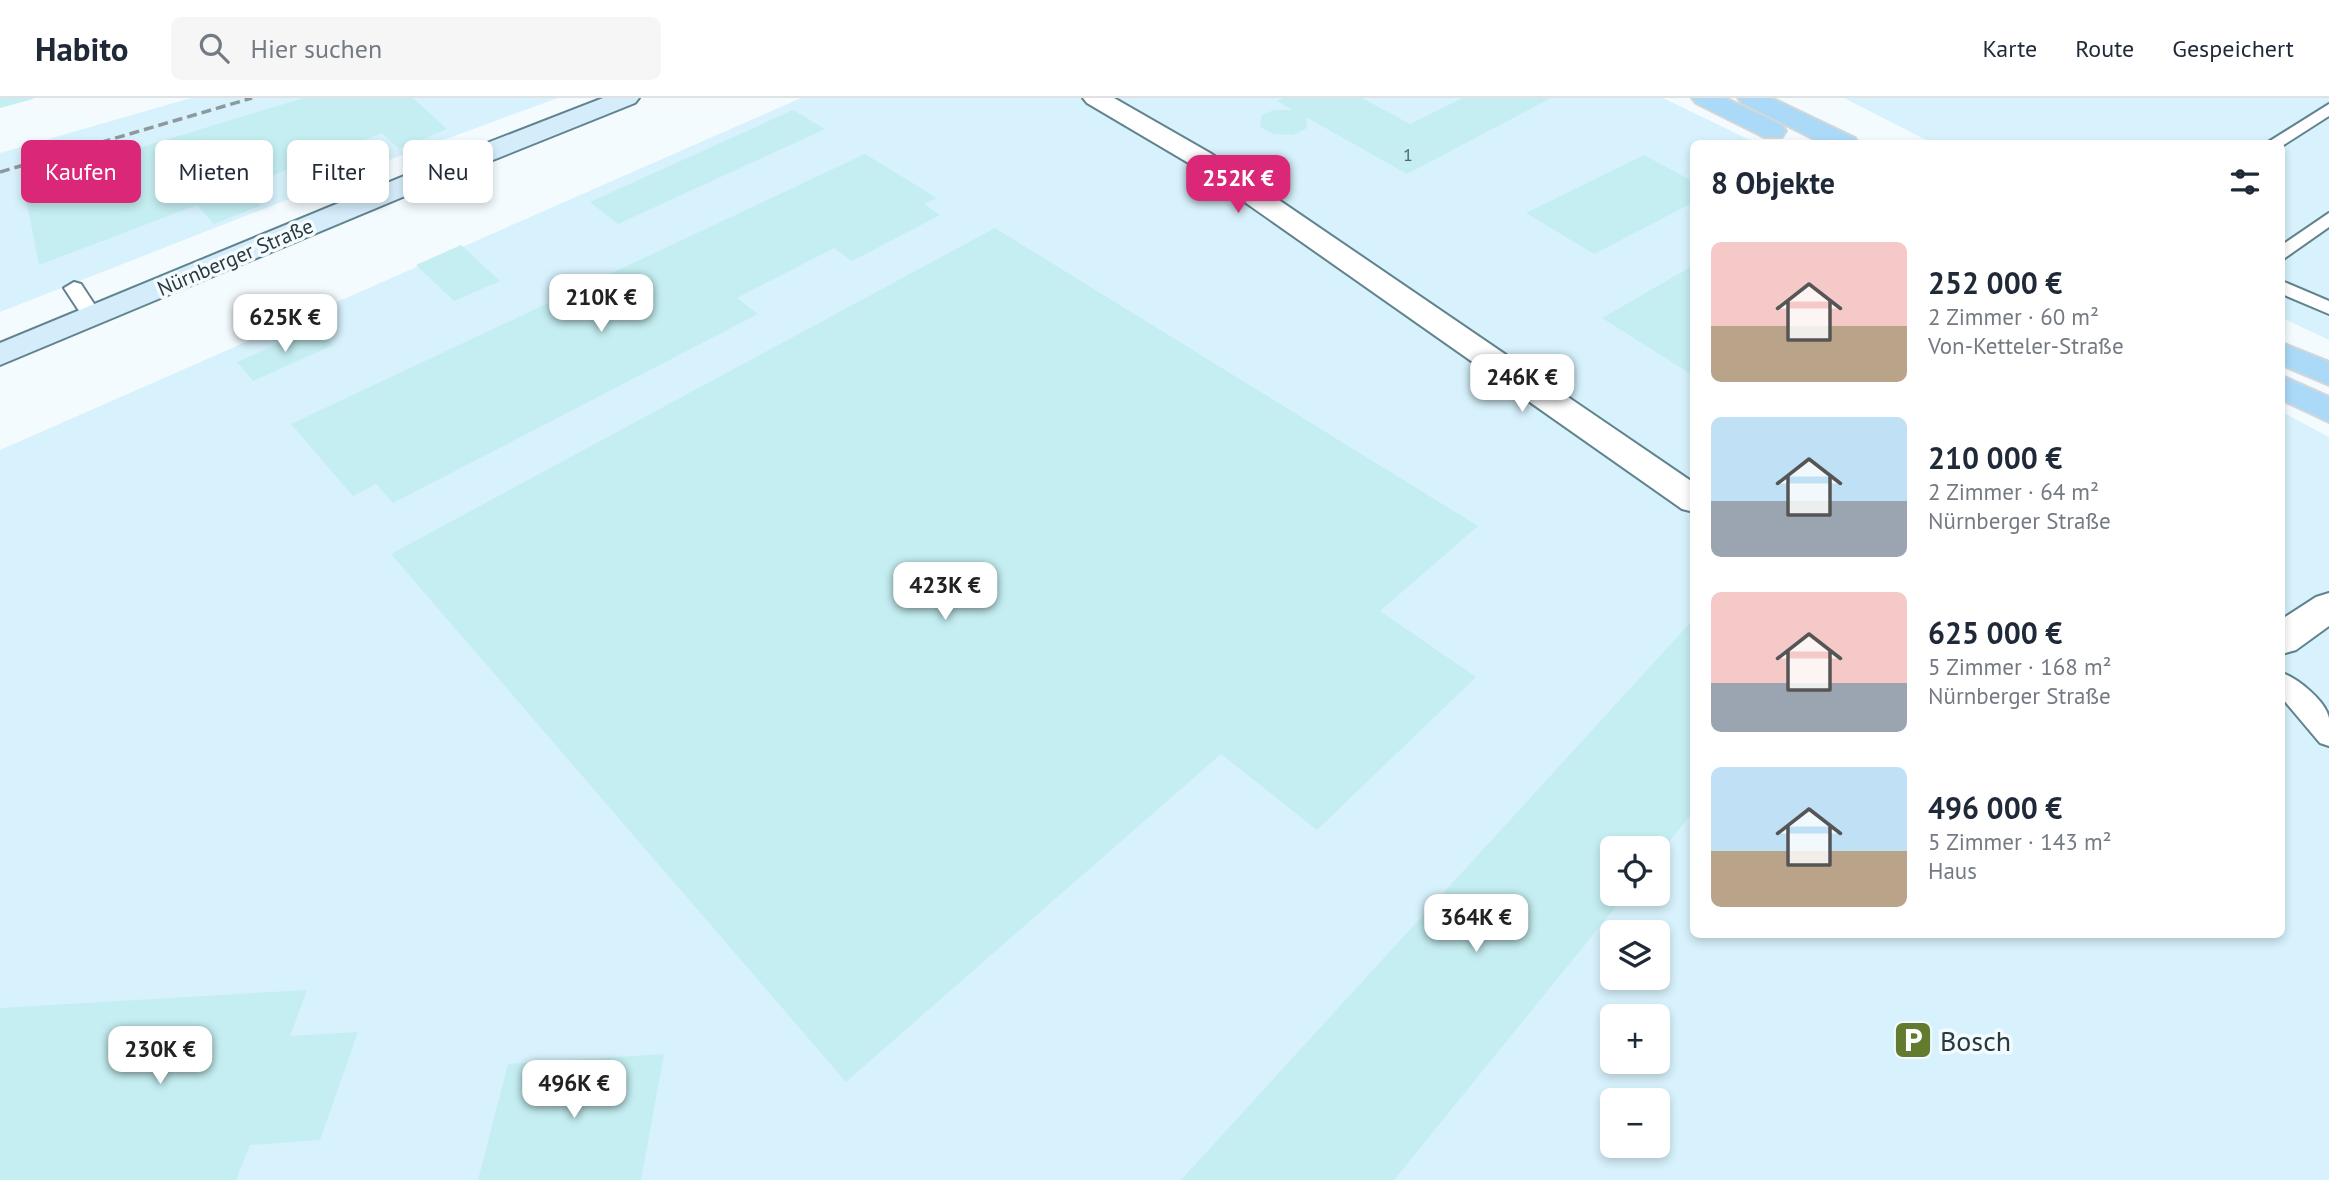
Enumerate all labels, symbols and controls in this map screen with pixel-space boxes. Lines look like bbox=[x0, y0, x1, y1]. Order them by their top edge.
search box bbox=[171, 17, 661, 80]
text: Habito bbox=[35, 27, 129, 70]
icon: search bbox=[195, 29, 233, 67]
text: Hier suchen bbox=[251, 32, 382, 65]
text: Karte bbox=[1982, 33, 2037, 64]
text: Route bbox=[2075, 33, 2134, 64]
text: Gespeichert bbox=[2172, 33, 2294, 64]
chip: Kaufen bbox=[21, 140, 141, 203]
chip: Mieten bbox=[155, 140, 273, 203]
chip: Filter bbox=[287, 140, 389, 203]
chip: Neu bbox=[403, 140, 493, 203]
house number: 1 bbox=[1403, 143, 1413, 166]
pin: 252K € bbox=[1181, 156, 1295, 215]
text: 252K € bbox=[1202, 163, 1274, 192]
text: 8 Objekte bbox=[1711, 163, 1835, 202]
icon: filters bbox=[2226, 163, 2264, 201]
street label: Nürnberger Straße bbox=[153, 212, 317, 302]
text: 252 000 € bbox=[1928, 263, 2062, 302]
icon: home bbox=[1767, 270, 1851, 354]
pin: 210K € bbox=[544, 274, 658, 334]
text: 210K € bbox=[565, 282, 637, 311]
pin: 625K € bbox=[228, 294, 342, 354]
text: 625K € bbox=[249, 302, 321, 331]
text: 2 Zimmer · 60 m² bbox=[1928, 302, 2099, 331]
text: Von-Ketteler-Straße bbox=[1928, 331, 2124, 360]
pin: 246K € bbox=[1465, 354, 1579, 414]
text: 246K € bbox=[1486, 362, 1558, 391]
text: 210 000 € bbox=[1928, 438, 2062, 477]
icon: home bbox=[1767, 445, 1851, 529]
text: 2 Zimmer · 64 m² bbox=[1928, 477, 2099, 506]
text: Nürnberger Straße bbox=[1928, 506, 2111, 535]
pin: 423K € bbox=[888, 562, 1002, 622]
text: 423K € bbox=[909, 570, 981, 599]
text: 625 000 € bbox=[1928, 613, 2062, 652]
icon: home bbox=[1767, 620, 1851, 704]
text: 5 Zimmer · 168 m² bbox=[1928, 652, 2112, 681]
text: Nürnberger Straße bbox=[1928, 681, 2111, 710]
text: 496 000 € bbox=[1928, 788, 2062, 827]
icon: home bbox=[1767, 795, 1851, 879]
text: 5 Zimmer · 143 m² bbox=[1928, 827, 2112, 856]
map controls bbox=[1600, 836, 1670, 1158]
button: locate bbox=[1600, 836, 1670, 906]
text: Haus bbox=[1928, 856, 1977, 885]
pin: 364K € bbox=[1419, 894, 1533, 954]
text: 364K € bbox=[1440, 902, 1512, 931]
button: layers bbox=[1600, 920, 1670, 990]
button: + bbox=[1600, 1004, 1670, 1074]
parking icon: Bosch bbox=[1892, 1019, 1934, 1061]
place label: Bosch bbox=[1940, 1022, 2011, 1059]
pin: 230K € bbox=[103, 1026, 217, 1086]
text: 230K € bbox=[124, 1034, 196, 1063]
pin: 496K € bbox=[517, 1060, 631, 1120]
text: 496K € bbox=[538, 1068, 610, 1097]
button: − bbox=[1600, 1088, 1670, 1158]

